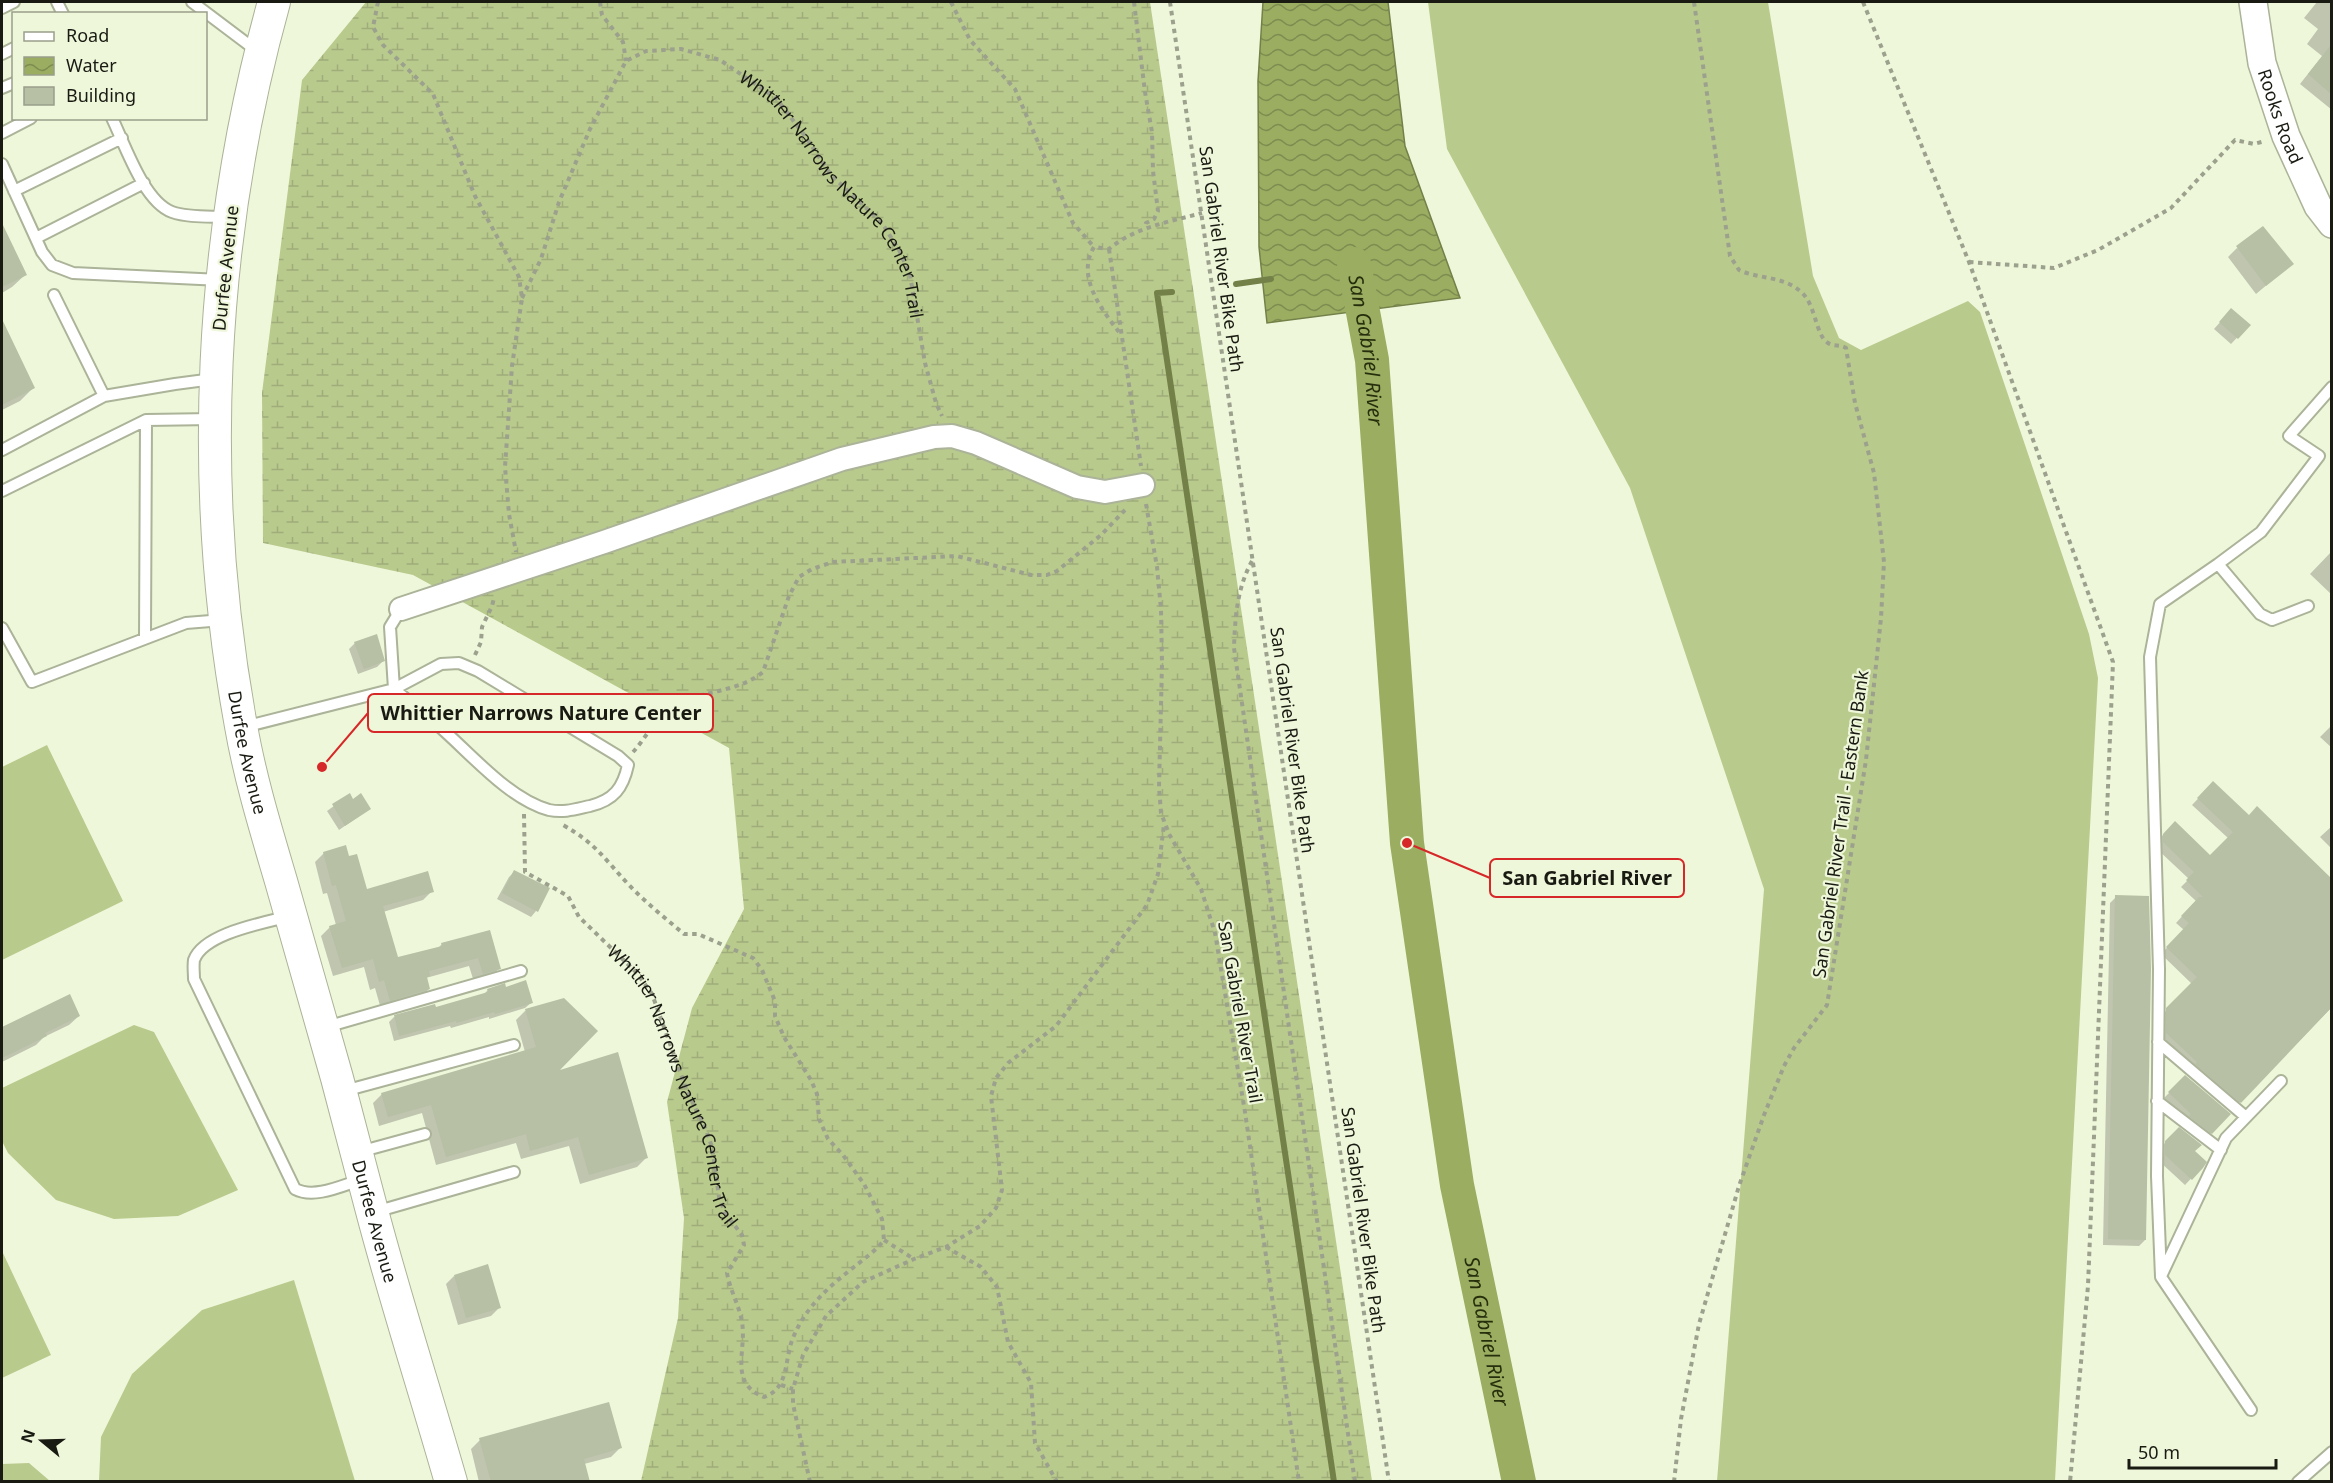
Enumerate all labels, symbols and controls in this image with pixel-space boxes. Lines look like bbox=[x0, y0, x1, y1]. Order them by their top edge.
legend bbox=[12, 12, 207, 120]
text: Road bbox=[66, 23, 109, 47]
text: Water bbox=[66, 53, 117, 77]
street label: Whittier Narrows Nature Center Trail bbox=[735, 65, 929, 320]
street label: Rooks Road bbox=[2253, 66, 2309, 167]
text: Building bbox=[66, 83, 136, 107]
street label: San Gabriel River Bike Path bbox=[1194, 144, 1250, 374]
street label: Durfee Avenue bbox=[206, 204, 244, 332]
water label: San Gabriel River bbox=[1343, 272, 1390, 427]
street label: San Gabriel River Bike Path bbox=[1265, 625, 1321, 855]
street label: San Gabriel River Trail - Eastern Bank bbox=[1806, 668, 1874, 980]
street label: Durfee Avenue bbox=[223, 689, 273, 817]
callout: Whittier Narrows Nature Center bbox=[368, 694, 713, 732]
text: Whittier Narrows Nature Center bbox=[381, 699, 701, 726]
callout: San Gabriel River bbox=[1490, 859, 1684, 897]
text: San Gabriel River bbox=[1502, 864, 1672, 891]
street label: San Gabriel River Trail bbox=[1213, 919, 1269, 1105]
street label: Whittier Narrows Nature Center Trail bbox=[603, 939, 744, 1232]
street label: San Gabriel River Bike Path bbox=[1336, 1105, 1392, 1335]
street label: Durfee Avenue bbox=[347, 1157, 403, 1285]
water label: San Gabriel River bbox=[1459, 1254, 1517, 1410]
north arrow bbox=[12, 1411, 72, 1471]
text: N bbox=[15, 1426, 40, 1446]
scale bar bbox=[2129, 1432, 2276, 1470]
text: 50 m bbox=[2138, 1440, 2180, 1464]

